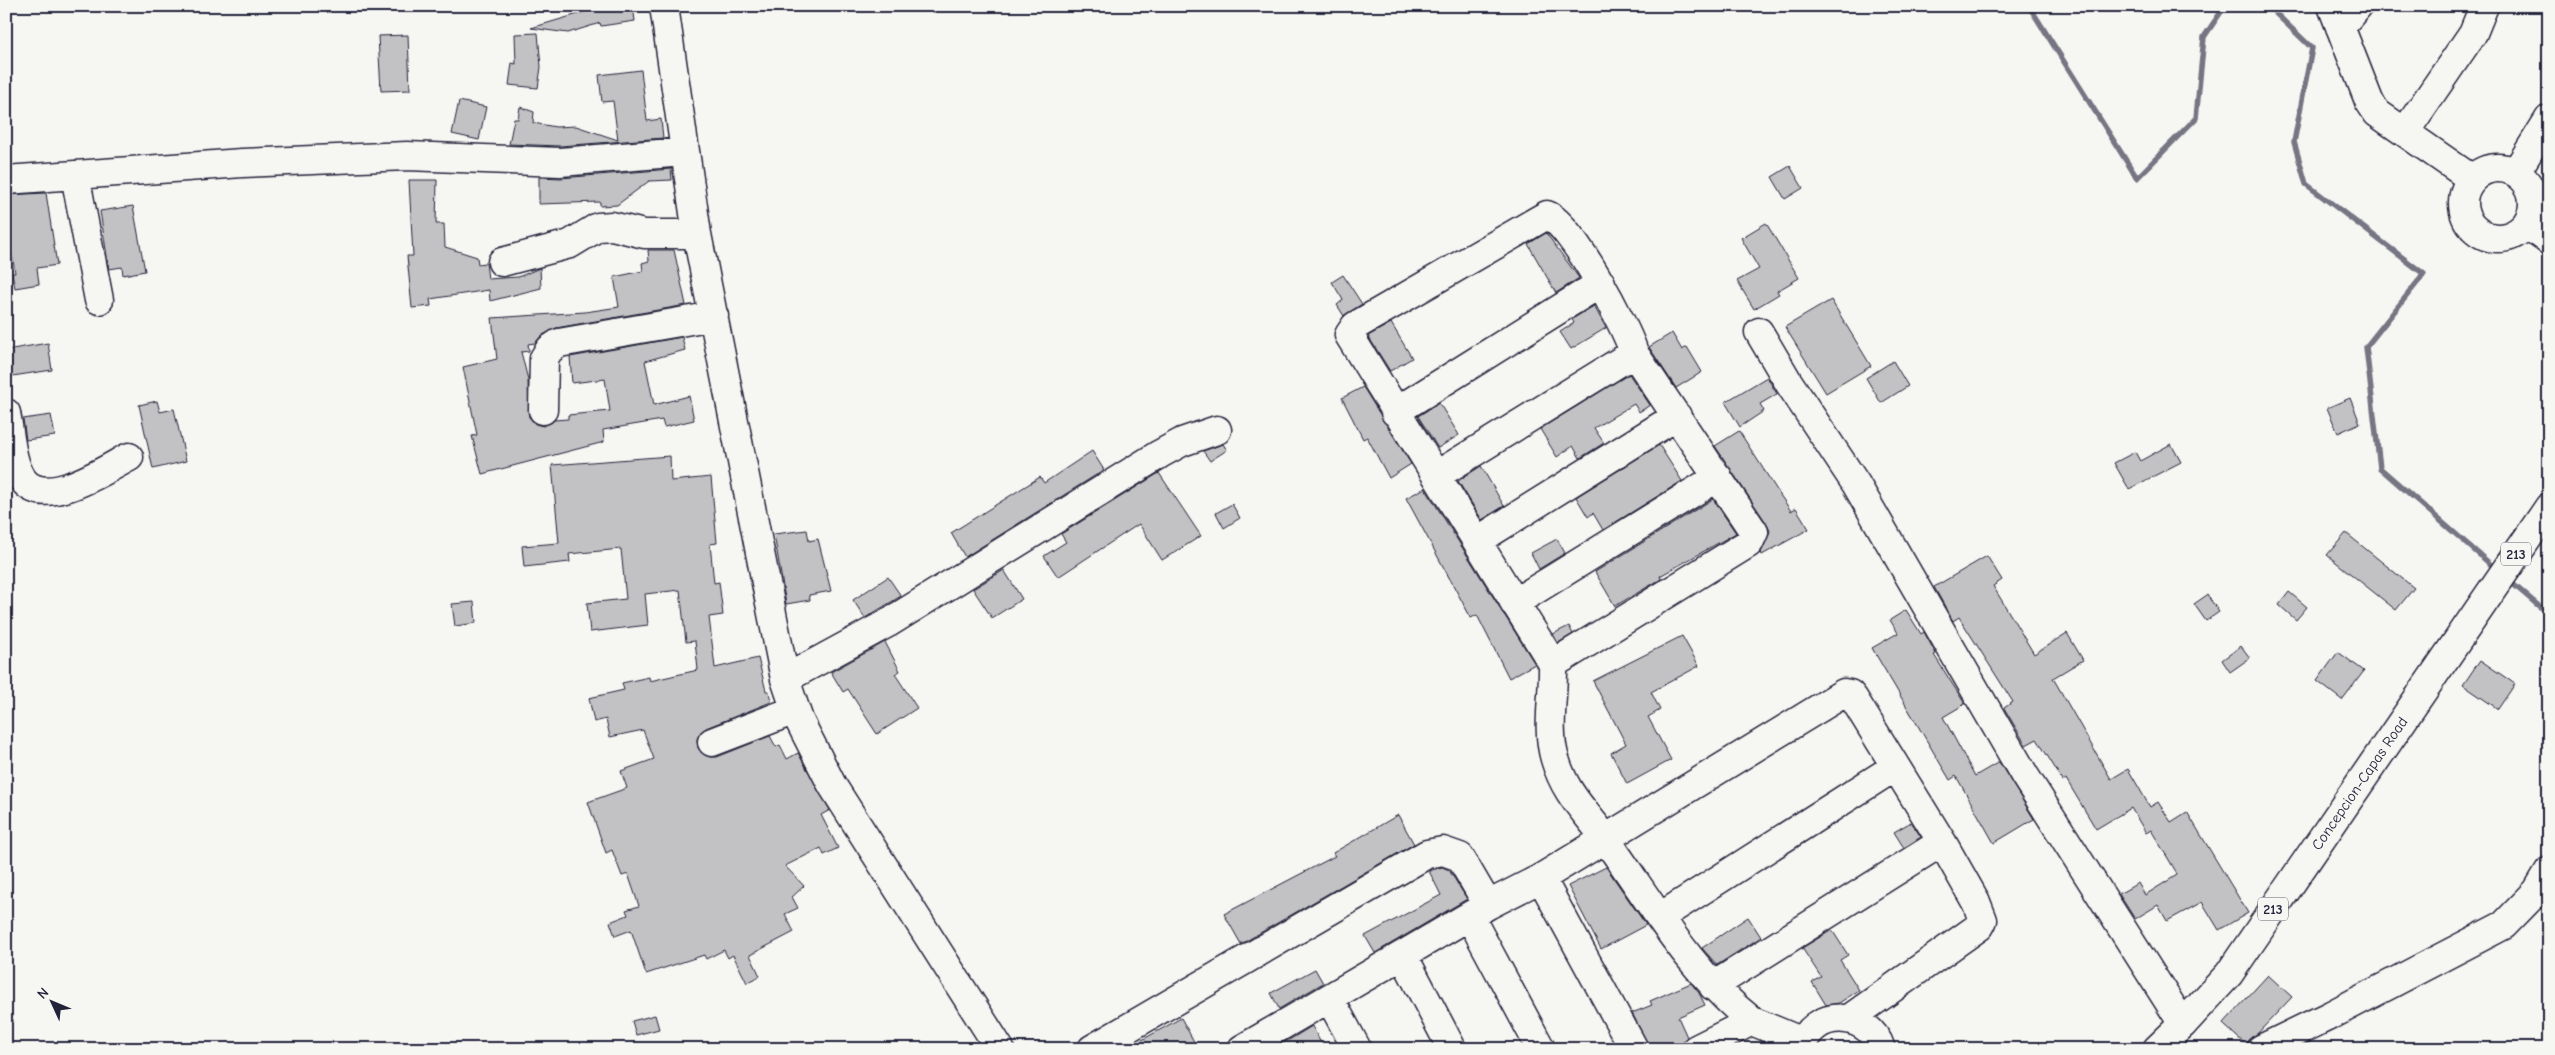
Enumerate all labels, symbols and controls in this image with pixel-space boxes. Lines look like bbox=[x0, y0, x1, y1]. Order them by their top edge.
road number: 213 bbox=[2501, 542, 2531, 566]
street label: Concepcion-Capas Road bbox=[2308, 713, 2411, 853]
road number: 213 bbox=[2258, 898, 2288, 921]
north arrow bbox=[28, 978, 78, 1028]
text: N bbox=[34, 984, 52, 1003]

